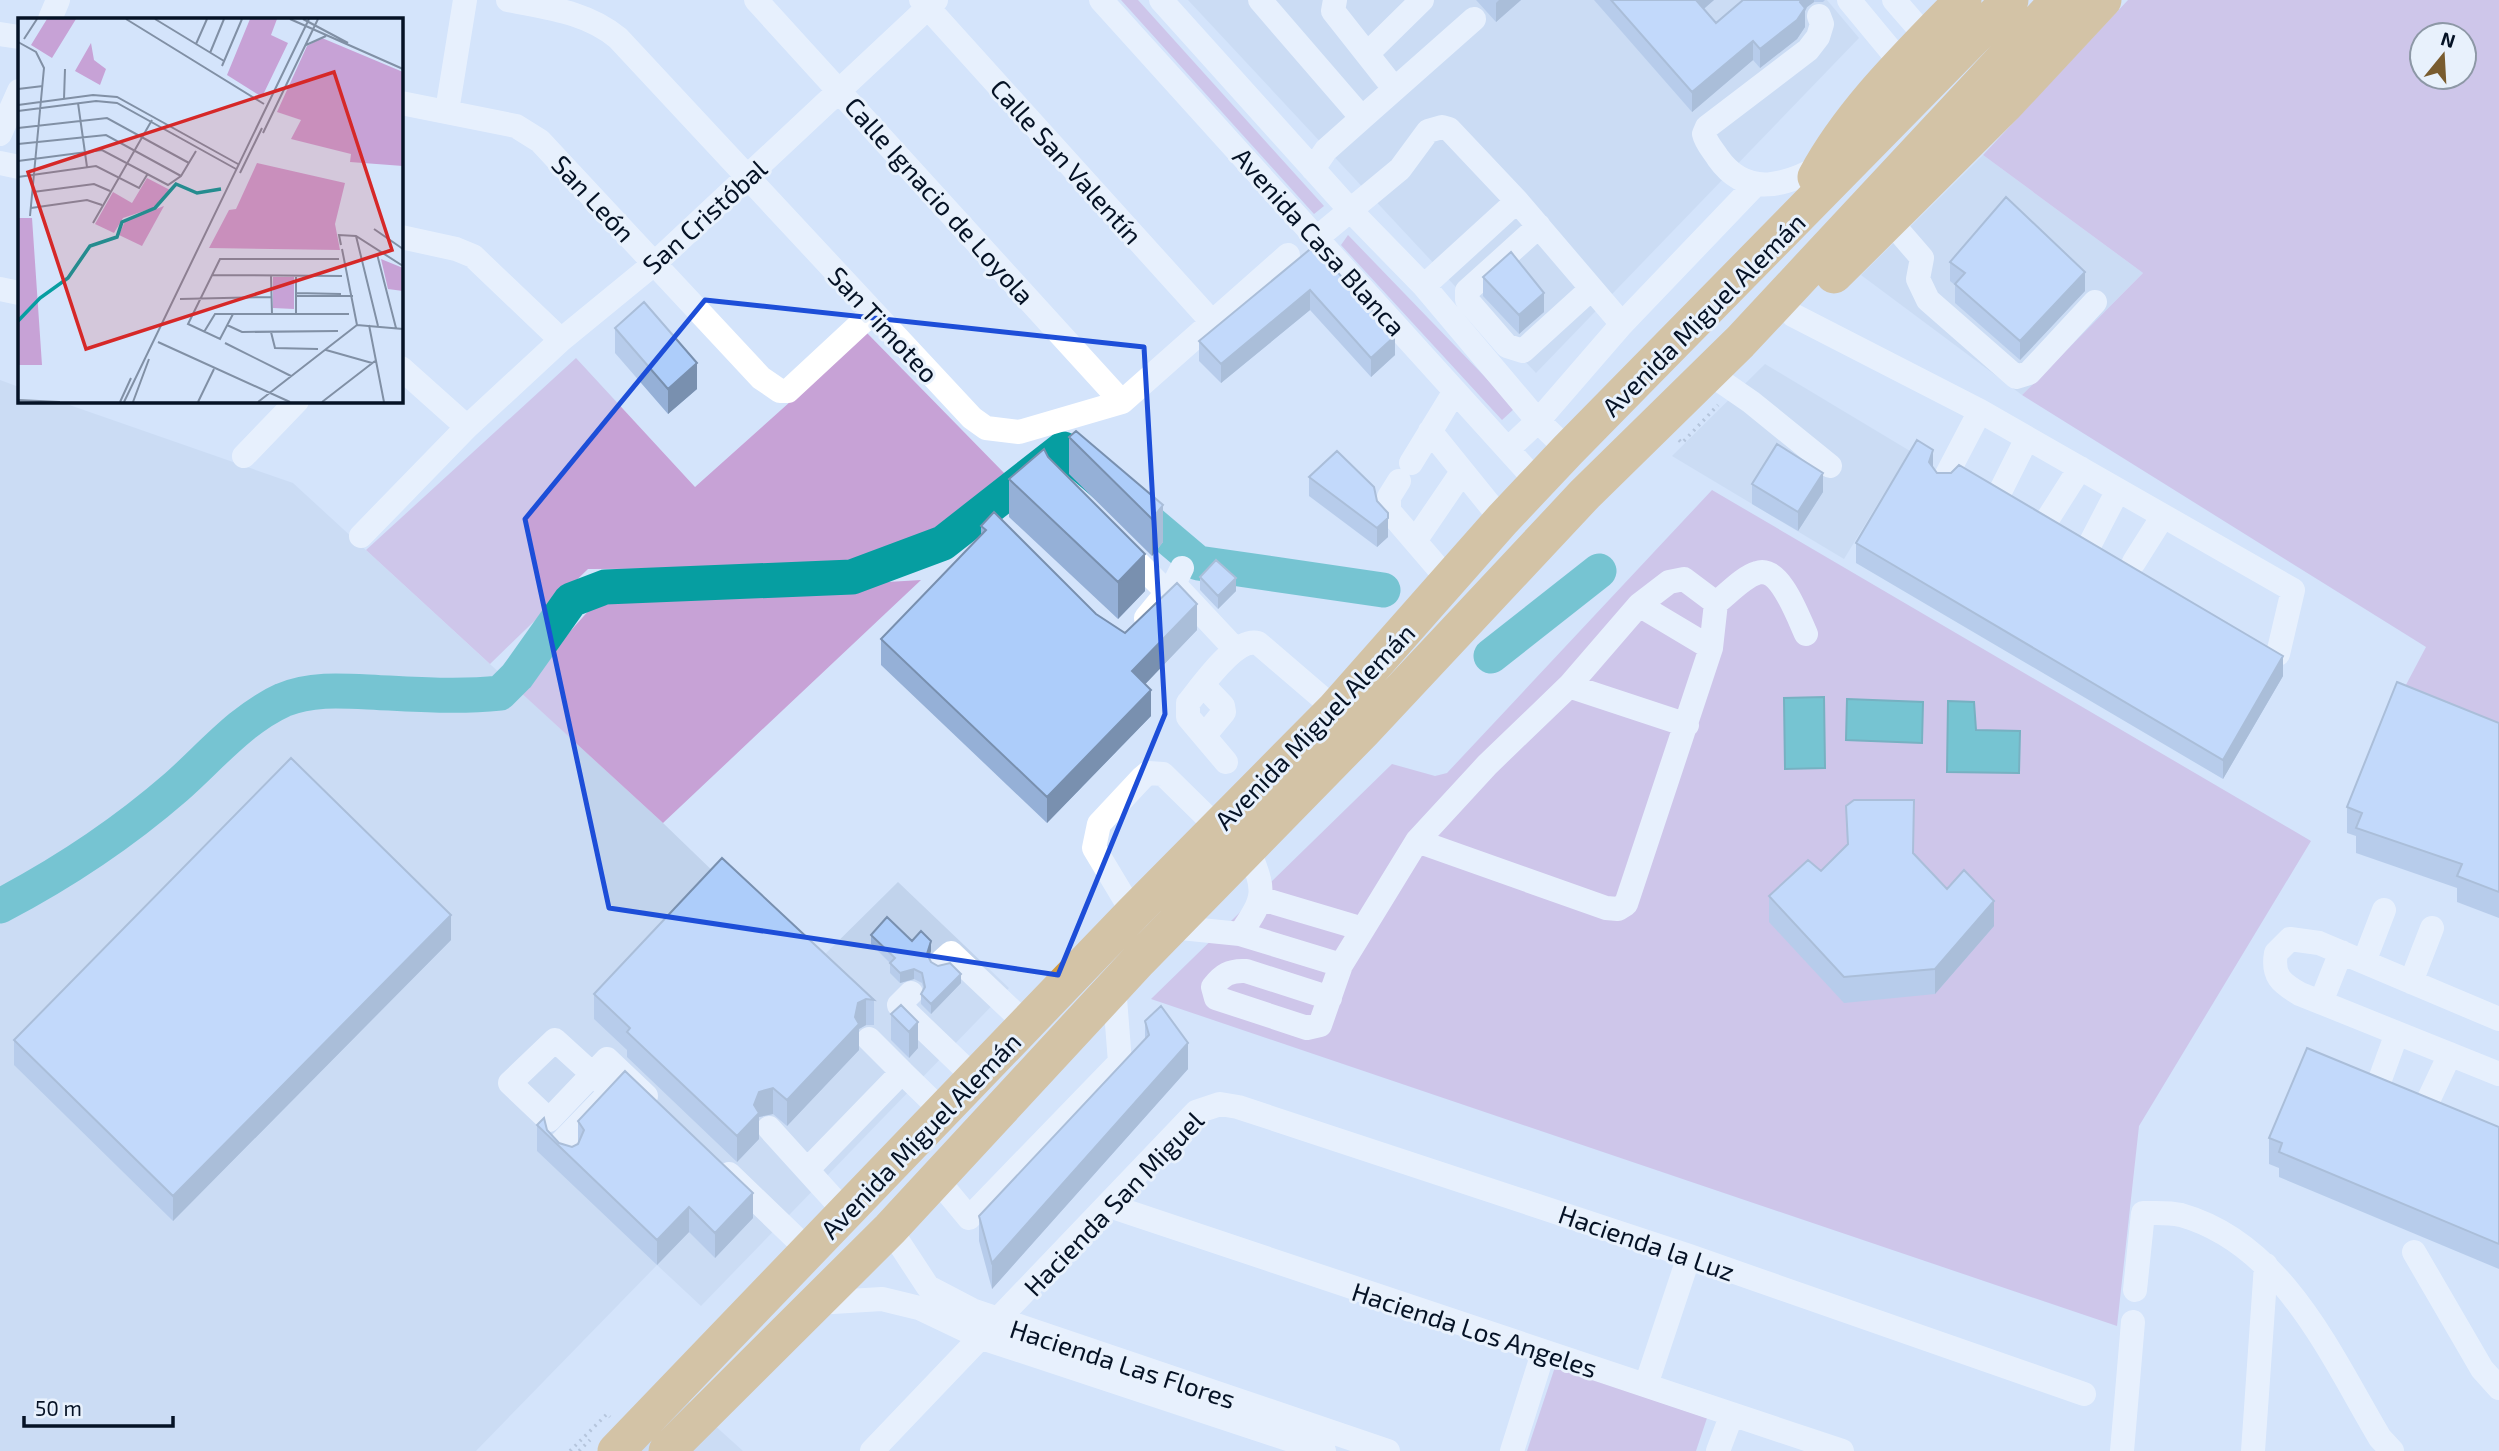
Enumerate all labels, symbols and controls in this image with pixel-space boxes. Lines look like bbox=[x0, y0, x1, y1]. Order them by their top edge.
inset map bbox=[18, 18, 402, 402]
north arrow bbox=[2408, 21, 2478, 91]
text: N bbox=[2438, 26, 2458, 52]
street label: Calle San Valentín bbox=[985, 72, 1149, 250]
street label: Calle Ignacio de Loyola bbox=[839, 90, 1041, 310]
street label: Avenida Casa Blanca bbox=[1227, 141, 1413, 341]
street label: San León bbox=[546, 148, 642, 248]
street label: San Cristóbal bbox=[636, 152, 773, 280]
street label: Avenida Miguel Alemán bbox=[1595, 206, 1811, 422]
street label: San Timoteo bbox=[823, 260, 945, 388]
street label: Avenida Miguel Alemán bbox=[1207, 616, 1421, 836]
street label: Avenida Miguel Alemán bbox=[813, 1025, 1027, 1245]
street label: Hacienda San Miguel bbox=[1017, 1104, 1209, 1302]
street label: Hacienda la Luz bbox=[1555, 1197, 1739, 1287]
street label: Hacienda Los Angeles bbox=[1349, 1275, 1601, 1383]
street label: Hacienda Las Flores bbox=[1006, 1312, 1240, 1414]
scale bar bbox=[24, 1384, 173, 1428]
text: 50 m bbox=[35, 1395, 82, 1420]

